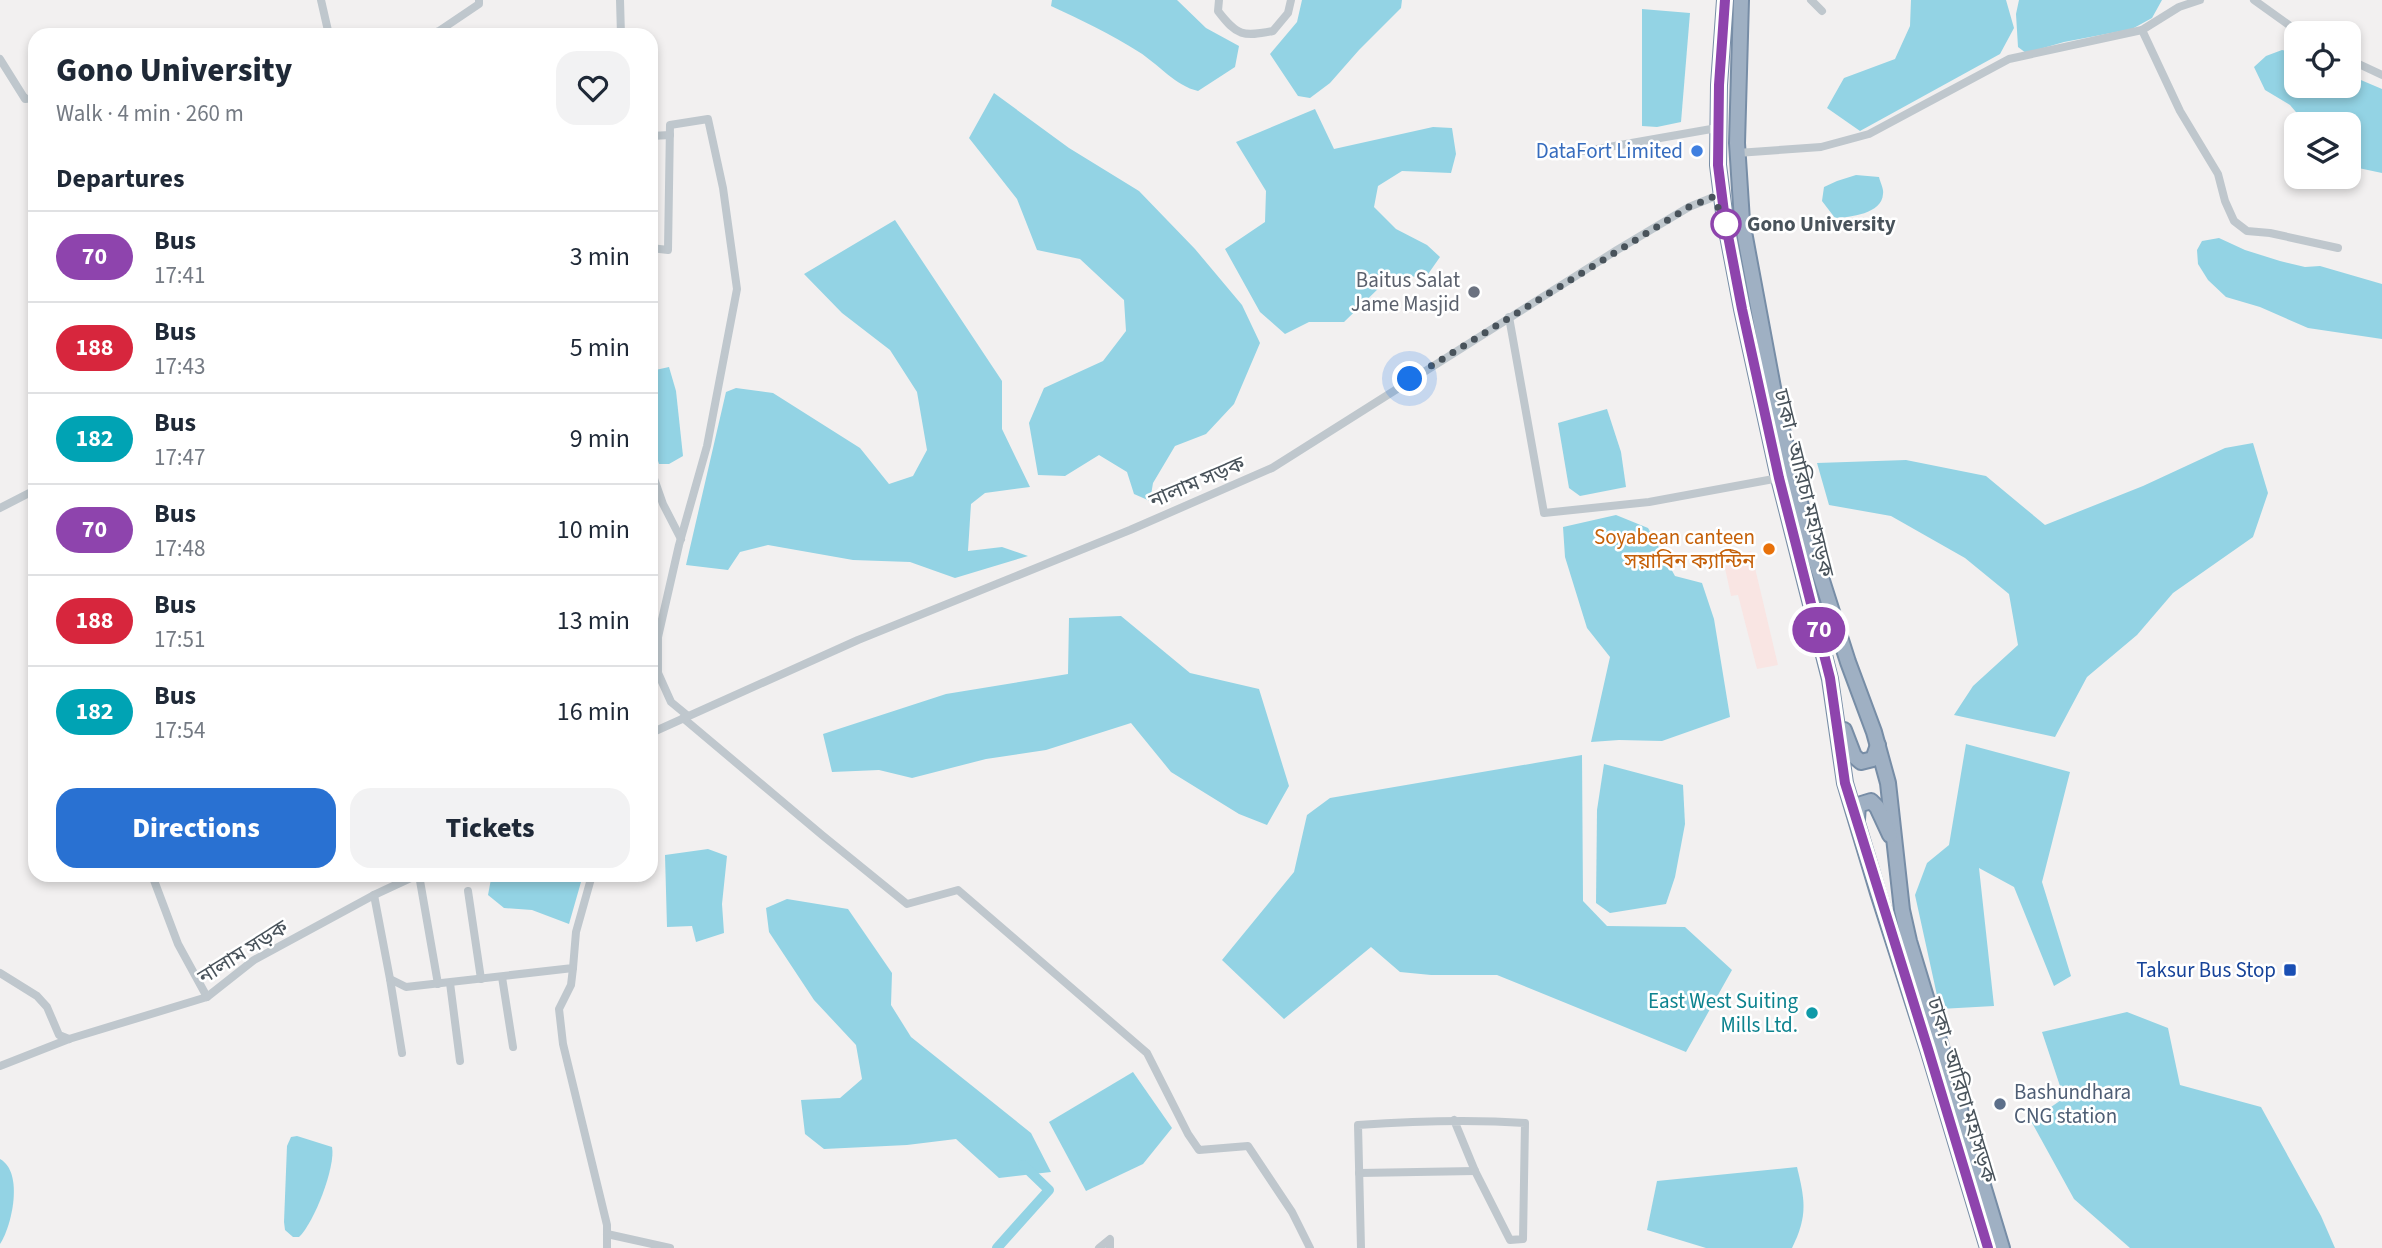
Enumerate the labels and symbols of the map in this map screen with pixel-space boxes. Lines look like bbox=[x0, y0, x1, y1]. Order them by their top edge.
place label: DataFort Limited bbox=[1536, 136, 1683, 166]
marker: DataFort Limited bbox=[1689, 143, 1705, 159]
marker: Gono University bbox=[1711, 209, 1741, 239]
place label: Gono University bbox=[1747, 209, 1896, 239]
place label: Baitus Salat Jame Masjid bbox=[1351, 265, 1460, 319]
marker: Baitus Salat Jame Masjid bbox=[1466, 284, 1482, 300]
your location bbox=[1392, 361, 1427, 396]
street label: ঢাকা - আরিচা মহাসড়ক bbox=[1766, 385, 1842, 581]
street label: নালাম সড়ক bbox=[1144, 448, 1250, 516]
place label: Soyabean canteen সয়াবিন ক্যান্টিন bbox=[1594, 522, 1755, 576]
marker: Soyabean canteen সয়াবিন ক্যান্টিন bbox=[1761, 541, 1777, 557]
line badge: 70 bbox=[1787, 607, 1850, 653]
street label: নালাম সড়ক bbox=[191, 912, 295, 992]
place label: Taksur Bus Stop bbox=[2136, 955, 2276, 985]
marker: Taksur Bus Stop bbox=[2282, 962, 2298, 978]
place label: East West Suiting Mills Ltd. bbox=[1648, 986, 1798, 1040]
street label: ঢাকা - আরিচা মহাসড়ক bbox=[1919, 993, 2005, 1188]
marker: East West Suiting Mills Ltd. bbox=[1804, 1005, 1820, 1021]
place label: Bashundhara CNG station bbox=[2014, 1077, 2131, 1131]
marker: Bashundhara CNG station bbox=[1992, 1096, 2008, 1112]

